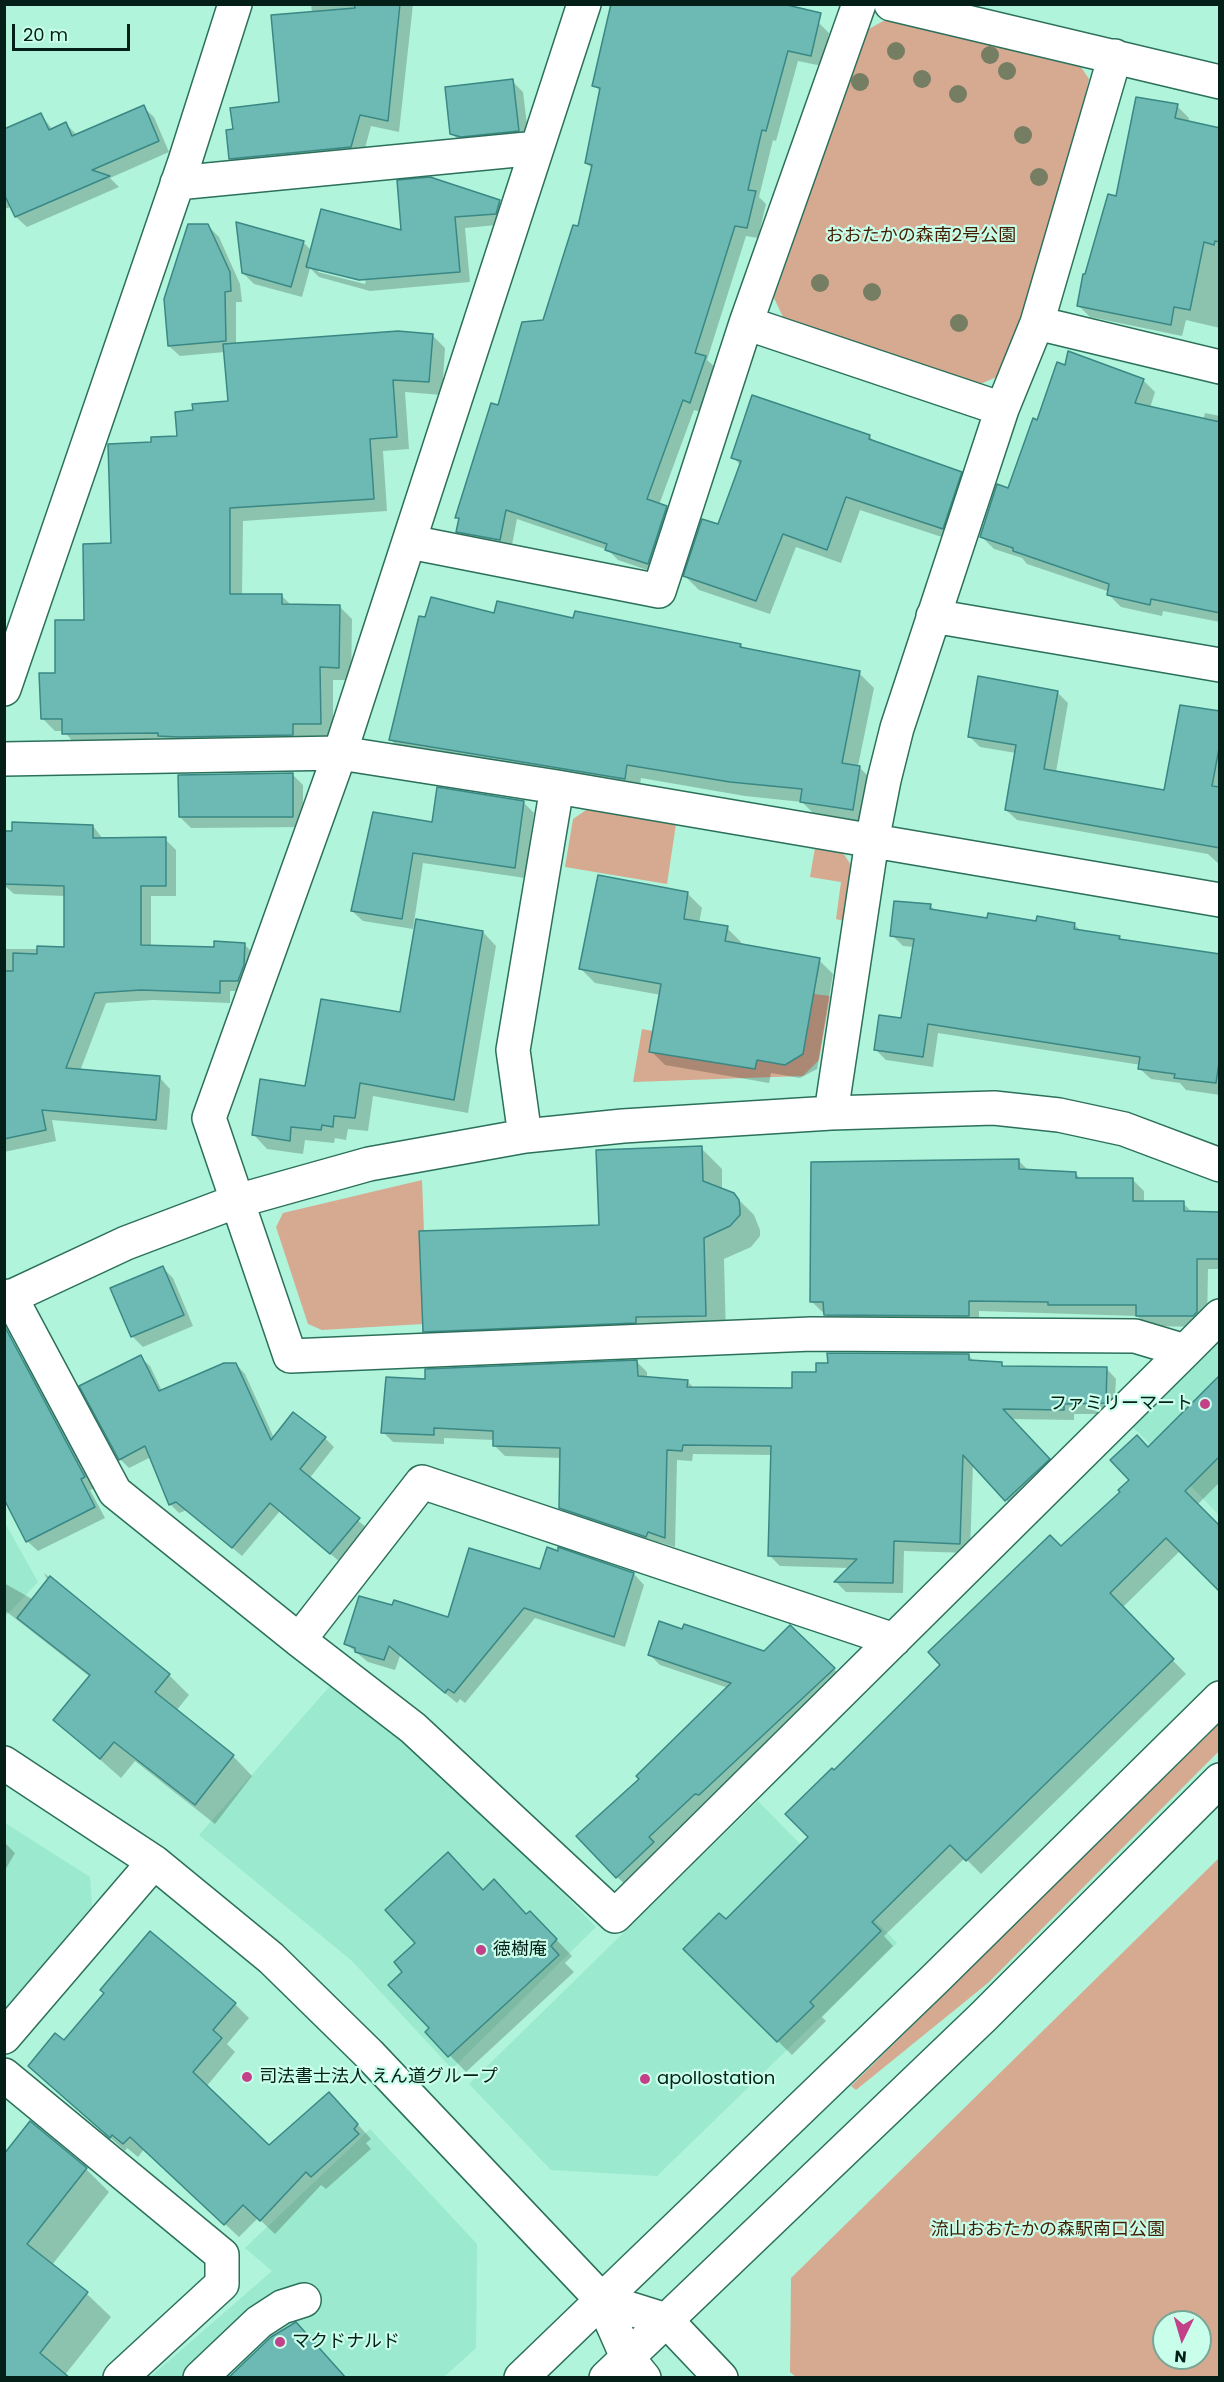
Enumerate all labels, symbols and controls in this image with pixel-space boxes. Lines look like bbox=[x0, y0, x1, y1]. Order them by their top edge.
scale bar bbox=[15, 12, 134, 50]
text: 20 m bbox=[23, 22, 68, 47]
park label: おおたかの森南2号公園 bbox=[826, 225, 1016, 247]
place label: ファミリーマート bbox=[1049, 1393, 1193, 1415]
marker: ファミリーマート bbox=[1198, 1397, 1212, 1411]
place label: 徳樹庵 bbox=[493, 1939, 547, 1961]
marker: 徳樹庵 bbox=[474, 1943, 488, 1957]
place label: 司法書士法人 えん道グループ bbox=[259, 2066, 498, 2088]
place label: apollostation bbox=[657, 2068, 775, 2090]
marker: 司法書士法人 えん道グループ bbox=[240, 2070, 254, 2084]
marker: apollostation bbox=[638, 2072, 652, 2086]
park label: 流山おおたかの森駅南口公園 bbox=[931, 2219, 1165, 2241]
north arrow bbox=[1152, 2310, 1212, 2370]
place label: マクドナルド bbox=[292, 2331, 400, 2353]
marker: マクドナルド bbox=[273, 2335, 287, 2349]
text: N bbox=[1174, 2344, 1188, 2368]

